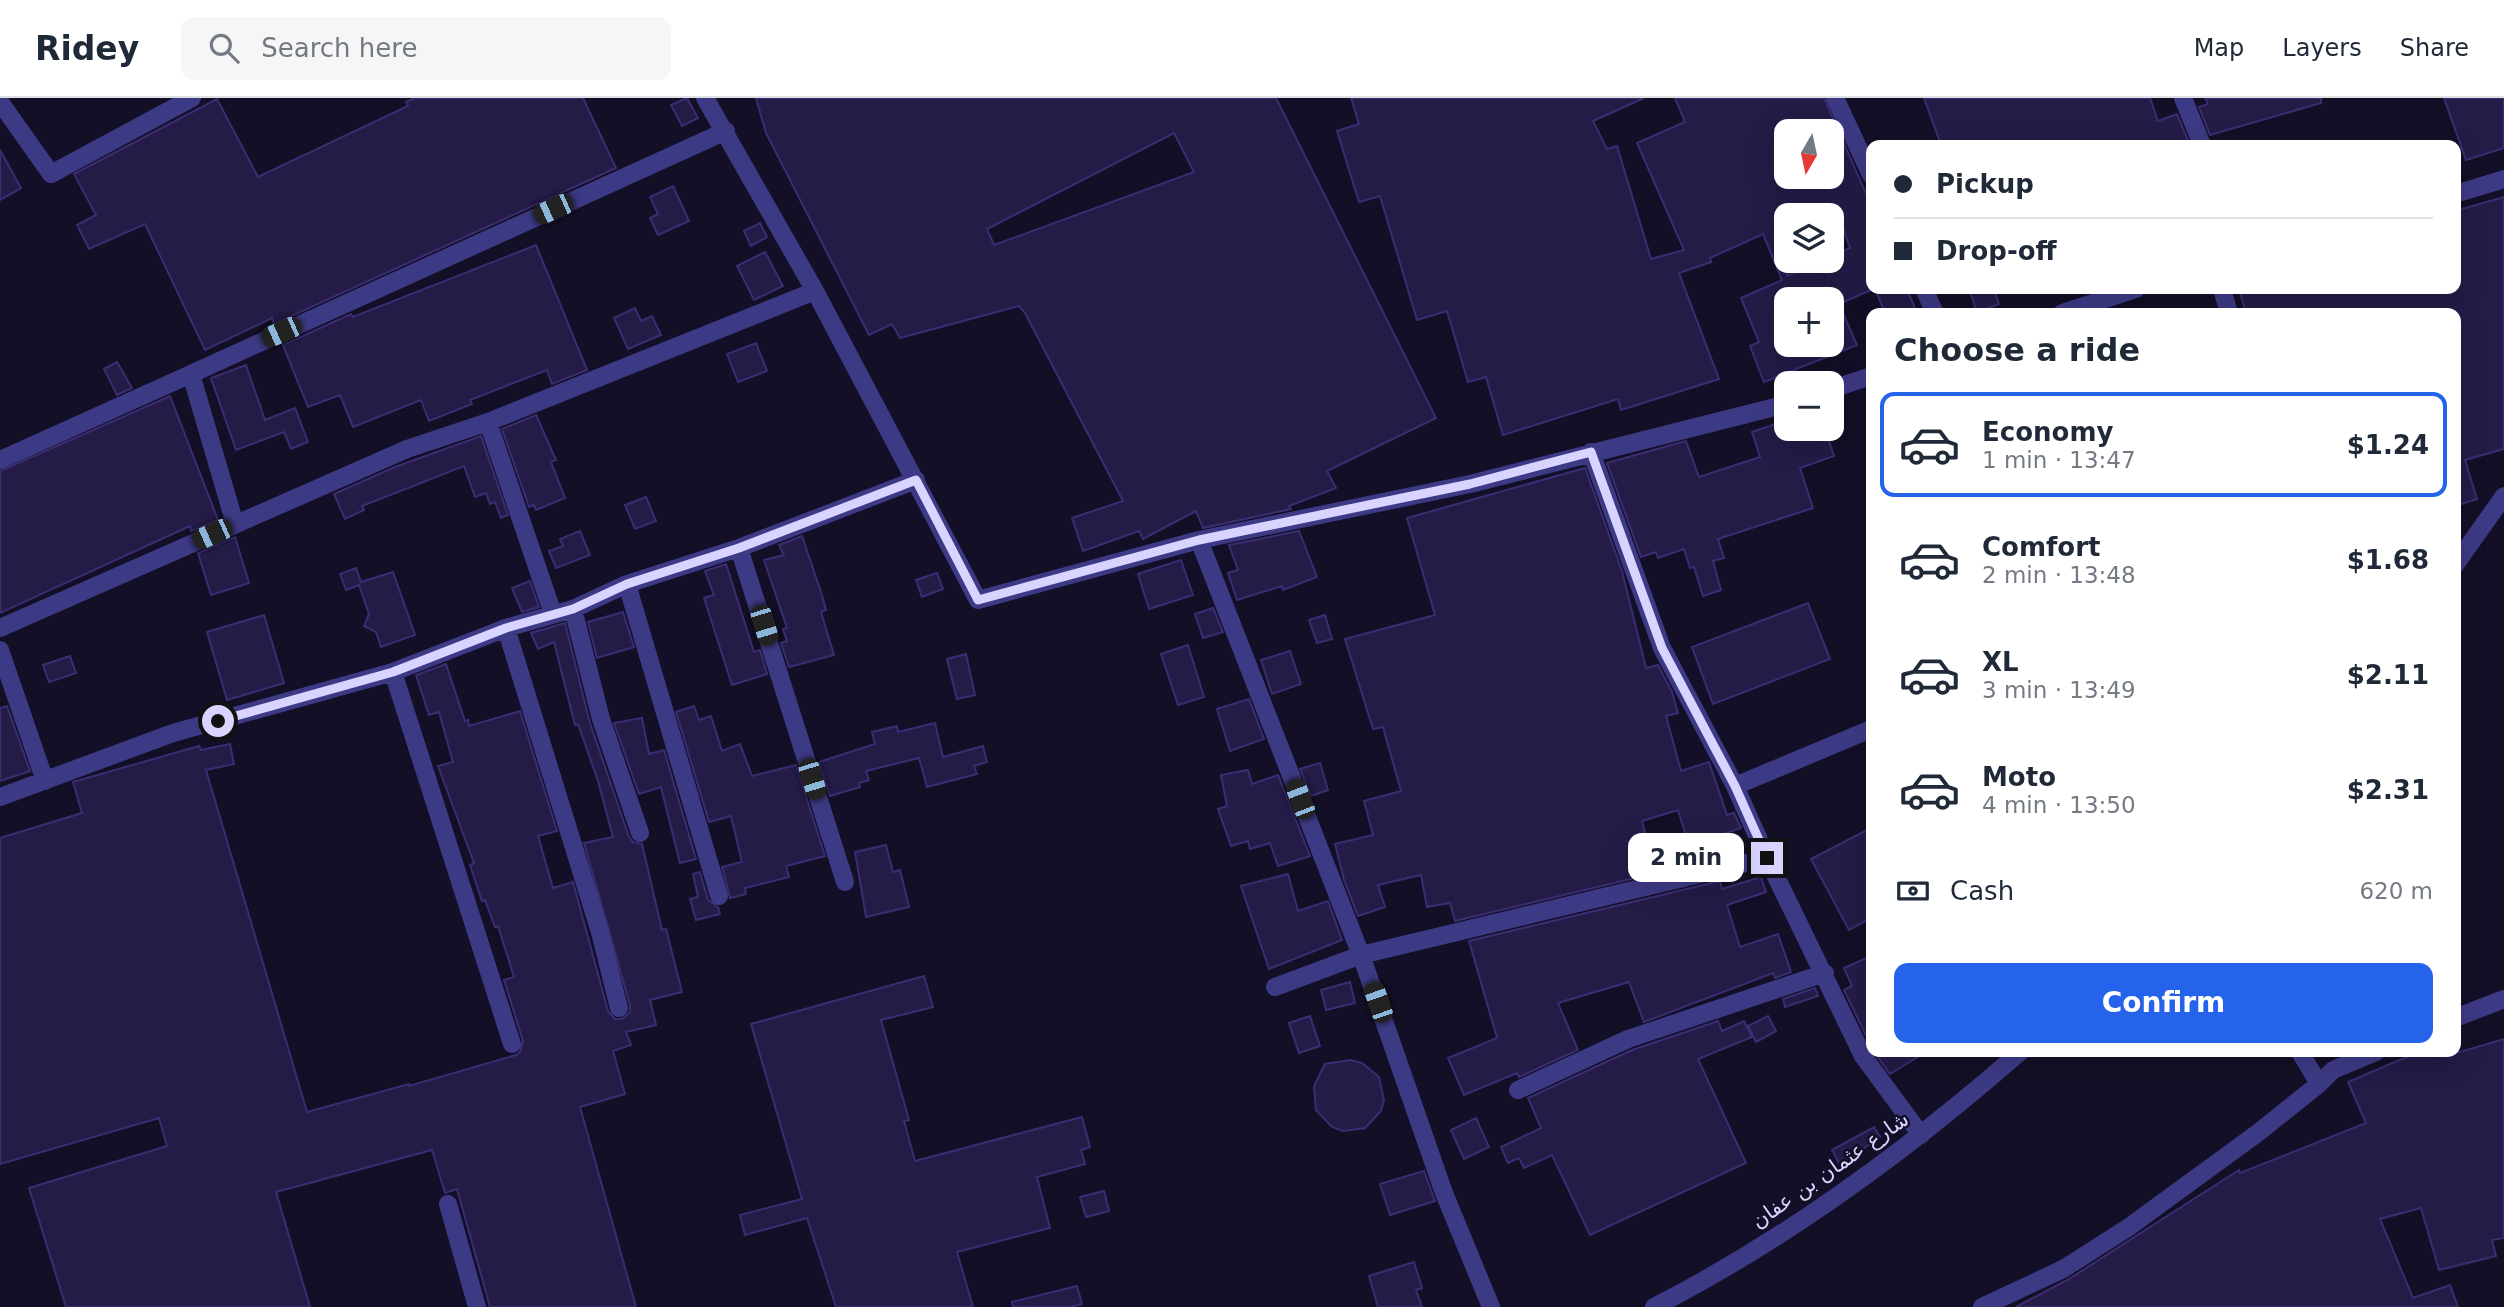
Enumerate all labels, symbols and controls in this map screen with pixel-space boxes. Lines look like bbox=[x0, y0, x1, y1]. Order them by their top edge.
search box bbox=[181, 17, 671, 80]
text: Ridey bbox=[35, 29, 139, 68]
icon: search bbox=[205, 29, 243, 67]
text: Search here bbox=[261, 33, 417, 63]
text: Map bbox=[2194, 34, 2244, 62]
text: Layers bbox=[2282, 34, 2362, 62]
text: Share bbox=[2400, 34, 2469, 62]
north arrow bbox=[1774, 119, 1844, 189]
map controls bbox=[1774, 119, 1844, 441]
text: Pickup bbox=[1936, 169, 2034, 199]
car bbox=[530, 191, 577, 227]
button: layers bbox=[1774, 203, 1844, 273]
text: Drop-off bbox=[1936, 236, 2057, 266]
button: + bbox=[1774, 287, 1844, 357]
car bbox=[258, 314, 305, 350]
text: Choose a ride bbox=[1894, 331, 2140, 369]
button: − bbox=[1774, 371, 1844, 441]
icon: car bbox=[1898, 413, 1961, 476]
text: Economy bbox=[1982, 417, 2113, 447]
text: $1.24 bbox=[2347, 430, 2429, 460]
text: 1 min · 13:47 bbox=[1982, 447, 2136, 473]
car bbox=[189, 516, 236, 552]
icon: car bbox=[1898, 528, 1961, 591]
text: Comfort bbox=[1982, 532, 2100, 562]
text: $1.68 bbox=[2347, 545, 2429, 575]
text: 2 min · 13:48 bbox=[1982, 562, 2136, 588]
car bbox=[748, 602, 781, 648]
icon: car bbox=[1898, 643, 1961, 706]
text: XL bbox=[1982, 647, 2019, 677]
text: $2.11 bbox=[2347, 660, 2429, 690]
text: 3 min · 13:49 bbox=[1982, 677, 2136, 703]
route start bbox=[202, 705, 234, 737]
car bbox=[796, 756, 829, 802]
icon: car bbox=[1898, 758, 1961, 821]
text: Moto bbox=[1982, 762, 2056, 792]
text: $2.31 bbox=[2347, 775, 2429, 805]
car bbox=[1283, 776, 1318, 822]
text: 4 min · 13:50 bbox=[1982, 792, 2136, 818]
callout: 2 min bbox=[1627, 834, 1742, 882]
route end bbox=[1751, 842, 1783, 874]
text: 2 min bbox=[1650, 844, 1722, 870]
icon: cash bbox=[1894, 872, 1932, 910]
text: Cash bbox=[1950, 876, 2014, 906]
text: 620 m bbox=[2359, 878, 2433, 904]
button: Confirm bbox=[1894, 963, 2433, 1043]
car bbox=[1362, 979, 1395, 1025]
street label: شارع عثمان بن عفان bbox=[1747, 1107, 1913, 1233]

